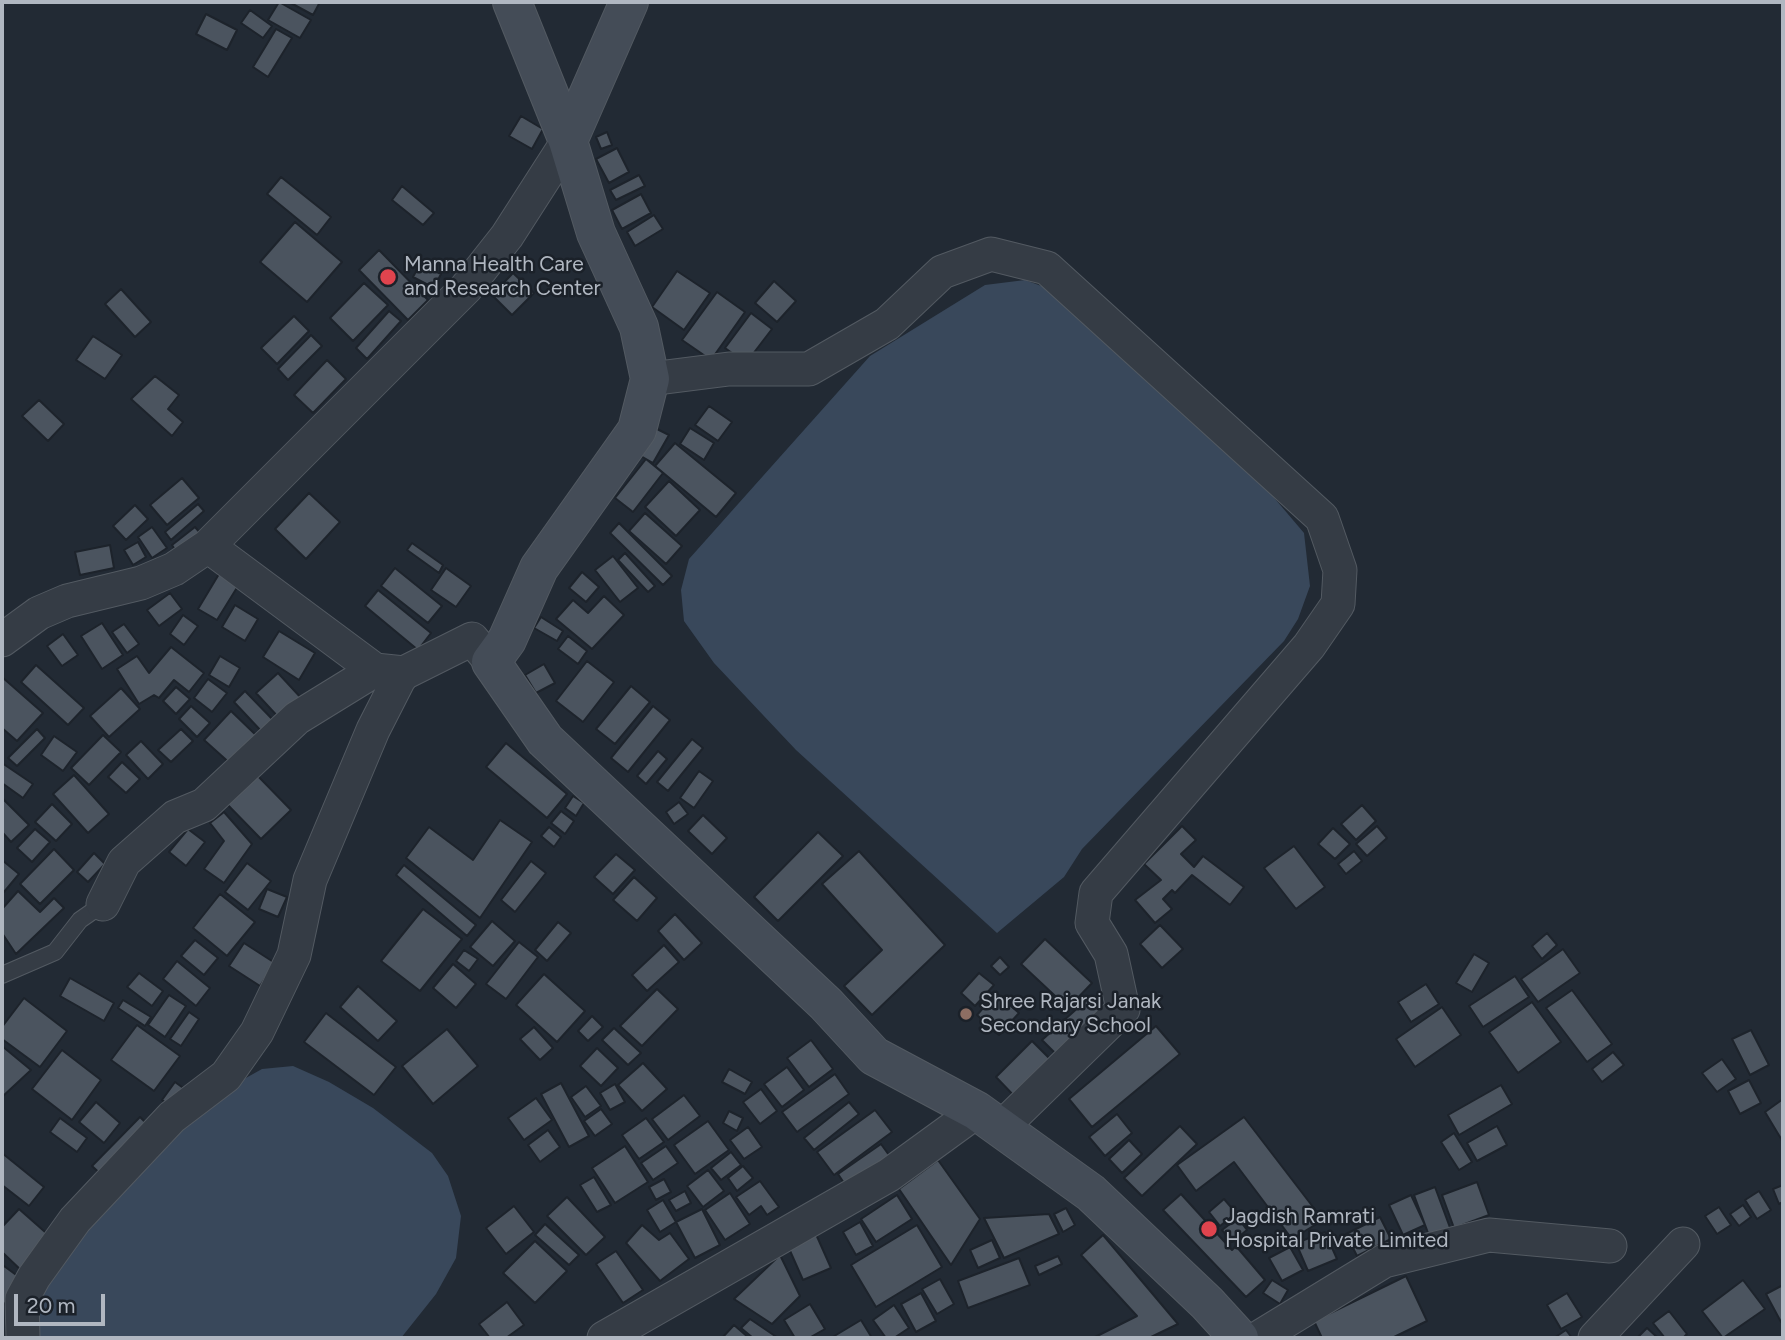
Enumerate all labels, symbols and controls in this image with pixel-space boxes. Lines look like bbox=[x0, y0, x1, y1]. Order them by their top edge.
place label: Manna Health Care and Research Center bbox=[404, 252, 601, 302]
marker: Manna Health Care and Research Center bbox=[378, 267, 398, 287]
place label: Shree Rajarsi Janak Secondary School bbox=[980, 989, 1161, 1039]
marker: Shree Rajarsi Janak Secondary School bbox=[958, 1006, 974, 1022]
place label: Jagdish Ramrati Hospital Private Limited bbox=[1225, 1204, 1449, 1254]
marker: Jagdish Ramrati Hospital Private Limited bbox=[1199, 1219, 1219, 1239]
scale bar bbox=[18, 1280, 108, 1324]
text: 20 m bbox=[27, 1293, 75, 1318]

